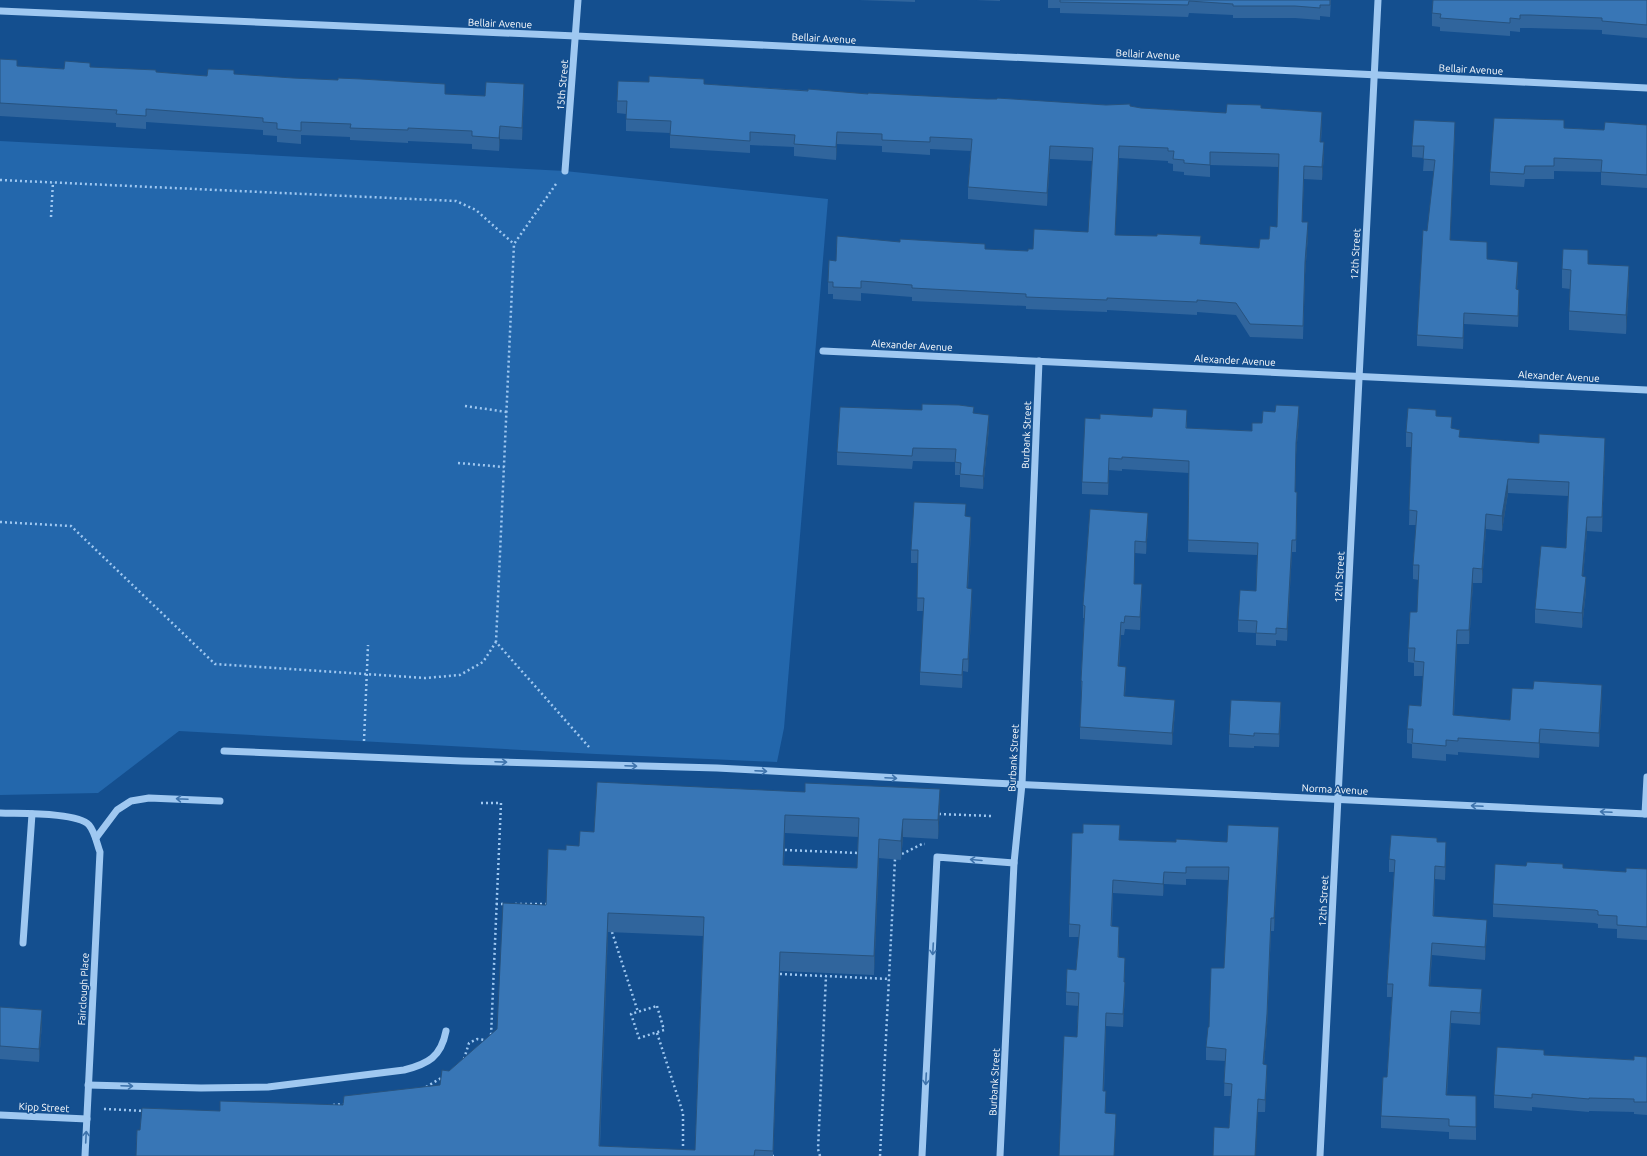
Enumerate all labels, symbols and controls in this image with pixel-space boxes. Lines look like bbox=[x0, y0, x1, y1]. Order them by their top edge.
street label: Bellair Avenue bbox=[468, 17, 532, 30]
street label: Bellair Avenue bbox=[791, 31, 856, 46]
street label: Bellair Avenue bbox=[1115, 47, 1180, 62]
street label: 15th Street bbox=[555, 59, 570, 111]
street label: Bellair Avenue bbox=[1438, 62, 1503, 77]
street label: 12th Street bbox=[1349, 228, 1362, 280]
street label: Alexander Avenue bbox=[871, 338, 953, 353]
street label: Alexander Avenue bbox=[1194, 353, 1276, 368]
street label: Alexander Avenue bbox=[1518, 369, 1600, 384]
street label: Burbank Street bbox=[1020, 401, 1033, 469]
street label: 12th Street bbox=[1333, 551, 1346, 603]
street label: Burbank Street bbox=[1006, 724, 1021, 792]
one-way arrow bbox=[494, 758, 507, 766]
one-way arrow bbox=[624, 762, 637, 770]
one-way arrow bbox=[754, 767, 767, 774]
one-way arrow bbox=[884, 774, 897, 781]
street label: Norma Avenue bbox=[1301, 782, 1368, 797]
one-way arrow bbox=[176, 795, 189, 803]
one-way arrow bbox=[1471, 802, 1484, 809]
one-way arrow bbox=[1600, 808, 1613, 816]
one-way arrow bbox=[969, 857, 982, 864]
street label: 12th Street bbox=[1317, 875, 1330, 927]
one-way arrow bbox=[929, 942, 936, 955]
street label: Fairclough Place bbox=[76, 952, 91, 1026]
street label: Burbank Street bbox=[987, 1048, 1002, 1116]
one-way arrow bbox=[923, 1072, 930, 1085]
one-way arrow bbox=[120, 1082, 133, 1089]
street label: Kipp Street bbox=[18, 1101, 70, 1114]
one-way arrow bbox=[82, 1131, 90, 1144]

